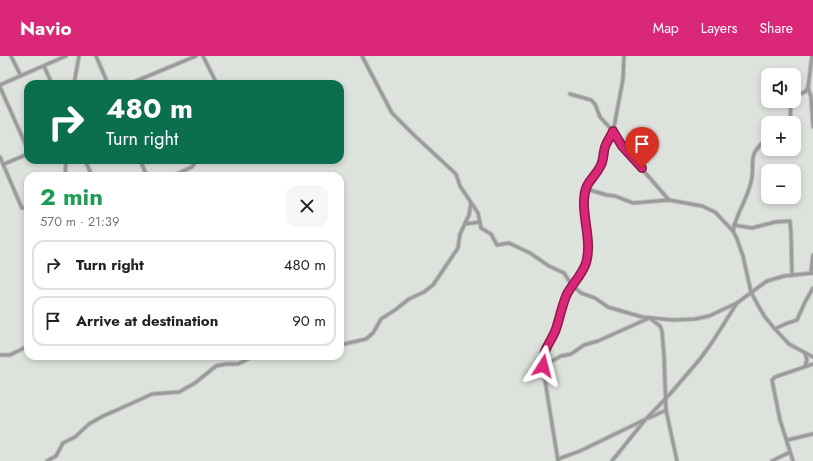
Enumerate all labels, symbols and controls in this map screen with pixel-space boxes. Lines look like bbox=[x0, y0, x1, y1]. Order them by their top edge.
text: Navio bbox=[20, 15, 72, 42]
text: Map bbox=[653, 18, 679, 38]
text: Layers bbox=[701, 18, 737, 38]
text: Share bbox=[759, 18, 793, 38]
map controls bbox=[761, 68, 801, 204]
button: sound bbox=[761, 68, 801, 108]
text: 480 m bbox=[106, 88, 193, 129]
icon: right bbox=[40, 96, 92, 148]
button: + bbox=[761, 116, 801, 156]
text: Turn right bbox=[106, 126, 178, 152]
pin bbox=[625, 127, 659, 168]
icon: arrive bbox=[631, 133, 653, 155]
button: − bbox=[761, 164, 801, 204]
text: 2 min bbox=[40, 179, 103, 214]
button: close bbox=[286, 185, 328, 227]
text: 570 m · 21:39 bbox=[40, 212, 119, 231]
icon: right bbox=[42, 254, 64, 276]
text: Turn right bbox=[76, 254, 144, 276]
text: 480 m bbox=[284, 254, 326, 276]
icon: arrive bbox=[42, 310, 64, 332]
text: Arrive at destination bbox=[76, 310, 218, 332]
text: 90 m bbox=[292, 310, 326, 332]
position arrow bbox=[522, 345, 564, 387]

